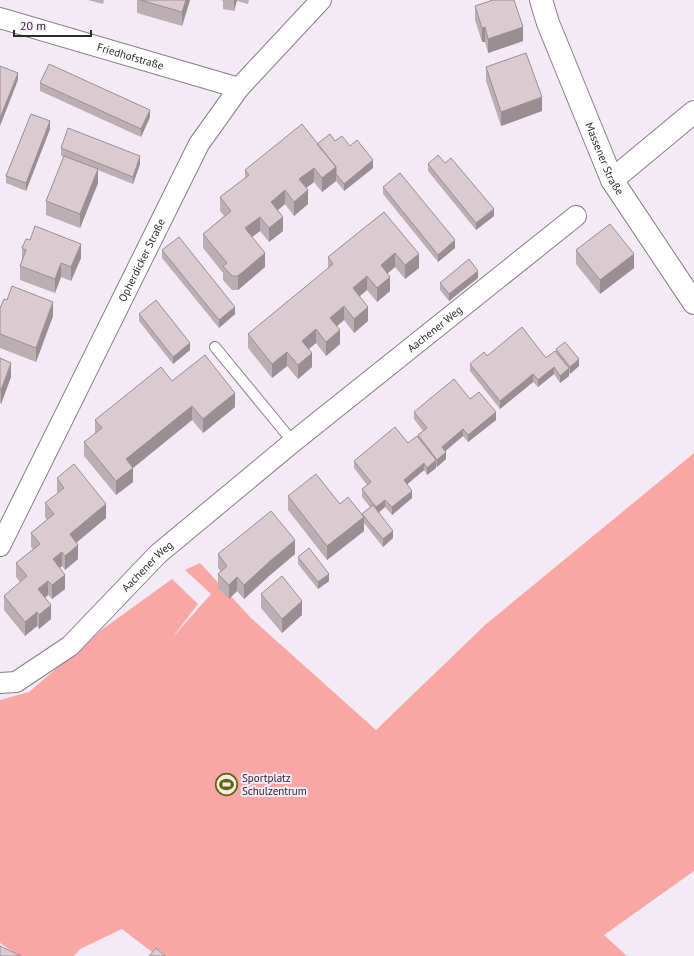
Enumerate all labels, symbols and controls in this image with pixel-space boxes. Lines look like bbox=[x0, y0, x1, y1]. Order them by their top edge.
scale bar bbox=[14, 12, 91, 38]
text: 20 m bbox=[20, 18, 46, 33]
street label: Friedhofstraße bbox=[95, 40, 166, 73]
street label: Massener Straße bbox=[582, 120, 627, 198]
street label: Opherdicker Straße bbox=[115, 216, 168, 304]
street label: Aachener Weg bbox=[404, 303, 465, 355]
street label: Aachener Weg bbox=[119, 538, 176, 595]
sports icon: Sportplatz Schulzentrum bbox=[213, 771, 239, 797]
place label: Sportplatz Schulzentrum bbox=[242, 771, 307, 798]

